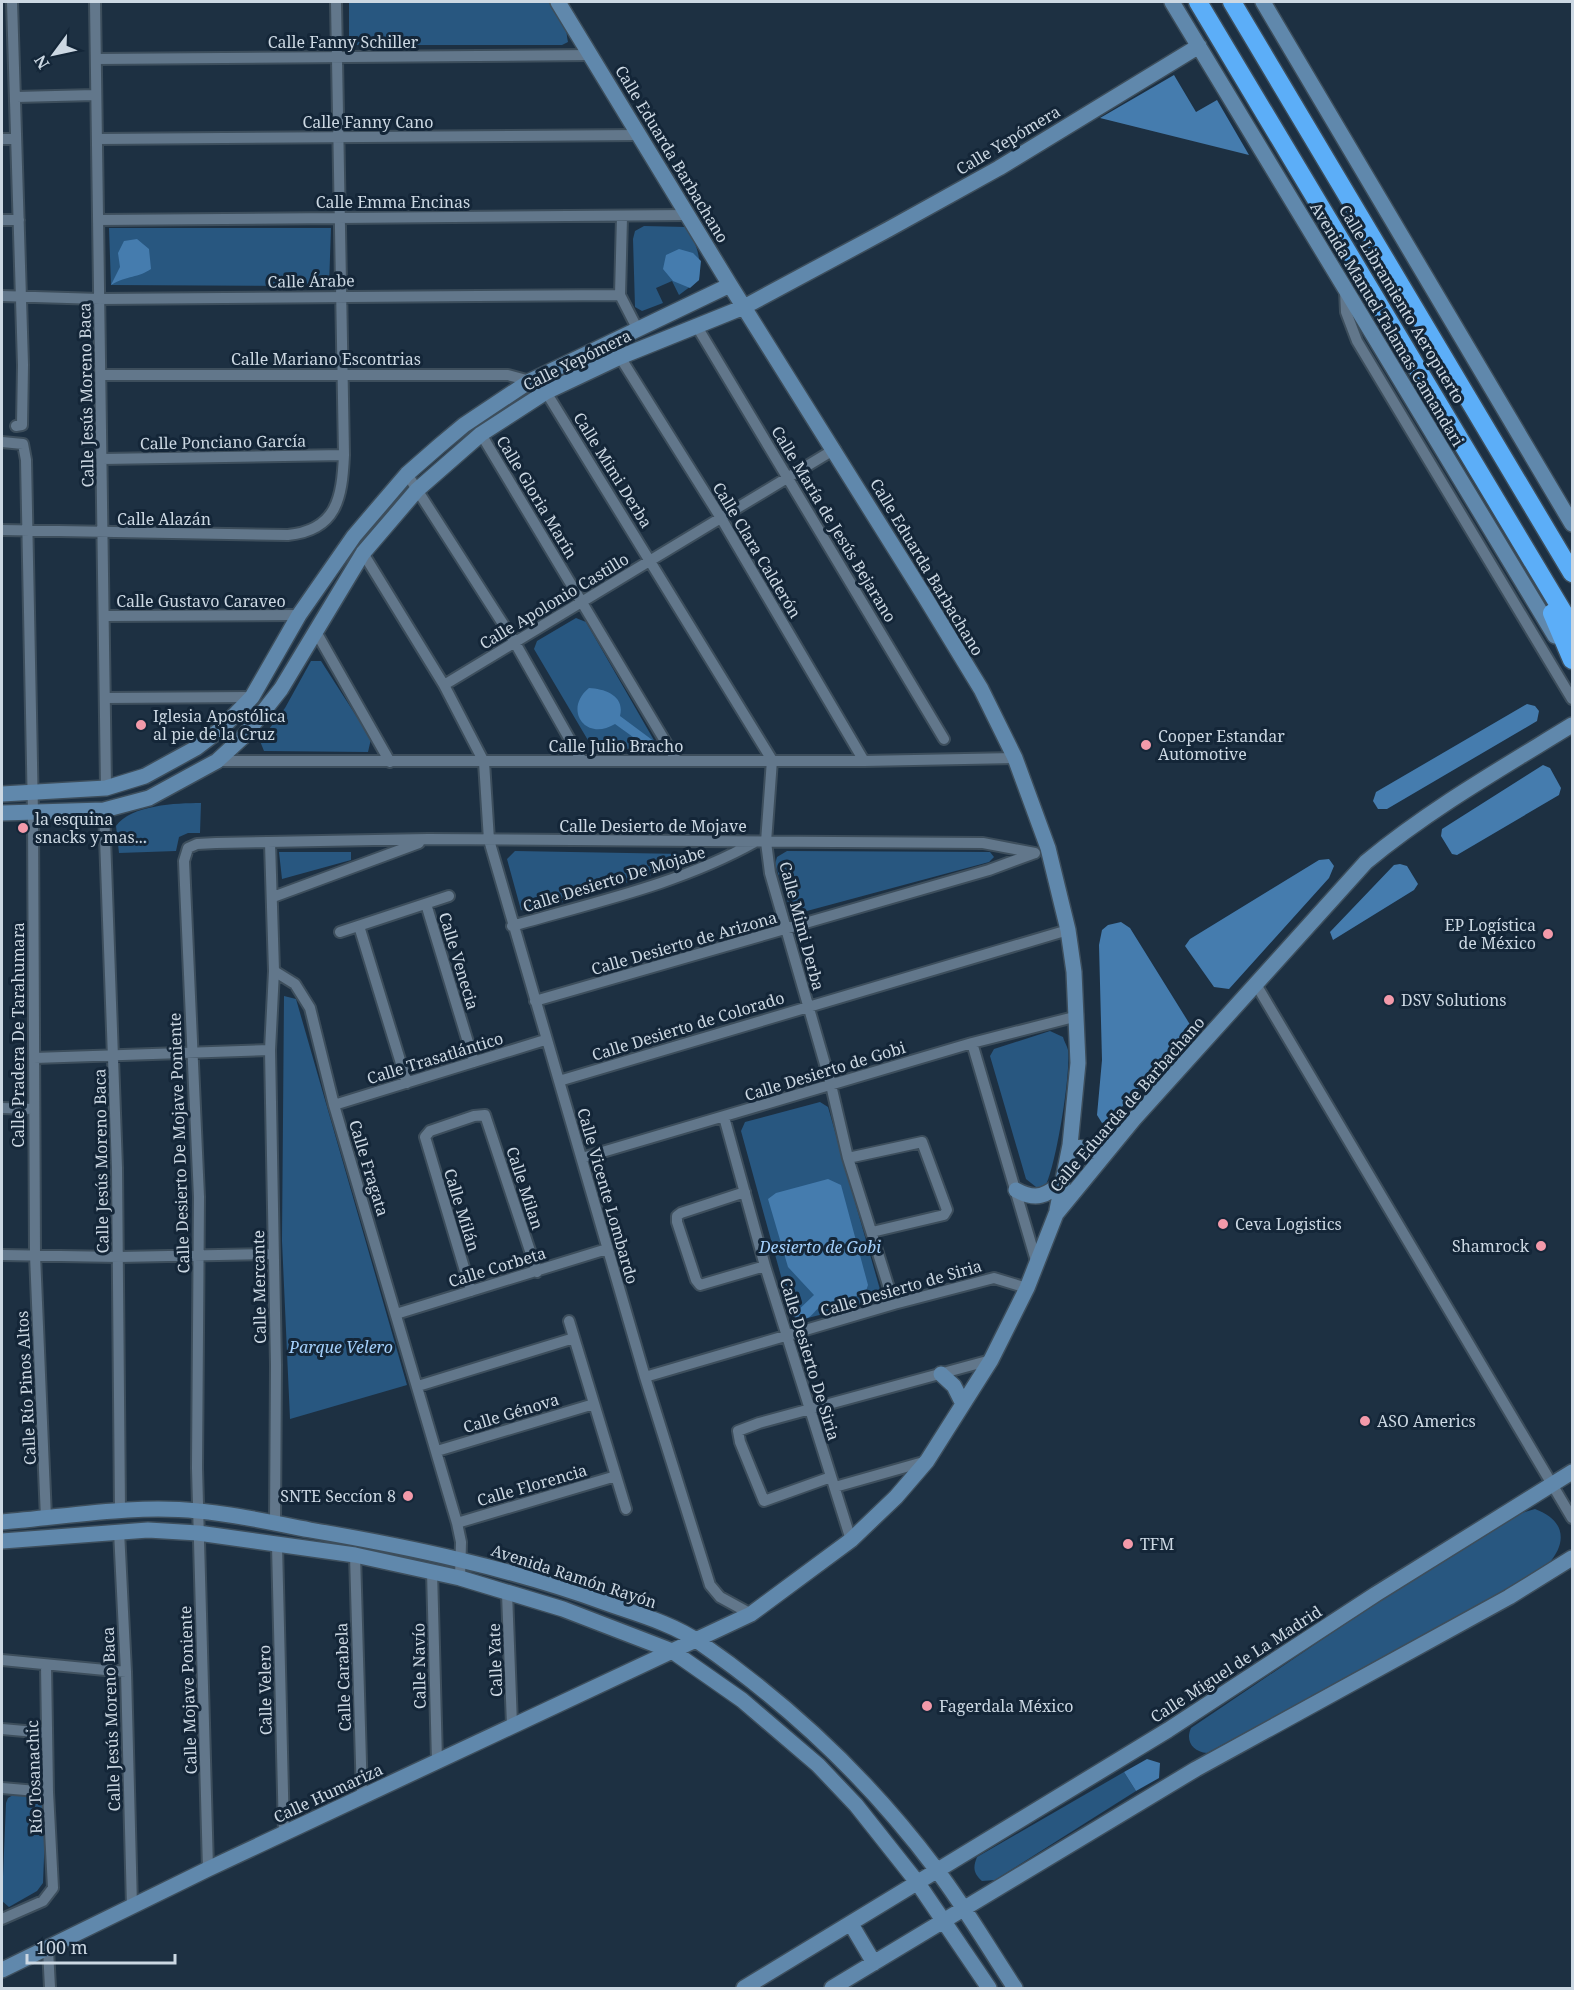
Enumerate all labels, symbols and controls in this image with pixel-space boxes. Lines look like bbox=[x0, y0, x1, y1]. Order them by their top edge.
north arrow bbox=[24, 24, 84, 84]
street label: Calle Fanny Schiller bbox=[268, 31, 419, 53]
text: N bbox=[29, 51, 54, 73]
street label: Calle Eduarda Barbachano bbox=[610, 61, 734, 247]
street label: Calle Yepómera bbox=[952, 100, 1064, 180]
street label: Calle Fanny Cano bbox=[302, 111, 434, 133]
street label: Calle Emma Encinas bbox=[316, 191, 470, 213]
street label: Avenida Manuel Talamas Camandari bbox=[1305, 198, 1469, 450]
street label: Calle Libramiento Aeropuerto bbox=[1334, 201, 1470, 407]
street label: Calle Árabe bbox=[267, 269, 355, 293]
street label: Calle Jesús Moreno Baca bbox=[73, 302, 99, 488]
street label: Calle Yepómera bbox=[519, 324, 635, 396]
street label: Calle Mariano Escontrias bbox=[231, 348, 421, 370]
street label: Calle Mimi Derba bbox=[569, 408, 657, 532]
street label: Calle María de Jesús Bejarano bbox=[767, 422, 901, 626]
street label: Calle Ponciano García bbox=[140, 430, 306, 454]
street label: Calle Gloria Marín bbox=[492, 431, 582, 563]
street label: Calle Eduarda Barbachano bbox=[865, 474, 989, 660]
street label: Calle Clara Calderón bbox=[708, 478, 806, 622]
street label: Calle Alazán bbox=[117, 508, 211, 530]
street label: Calle Apolonio Castillo bbox=[475, 548, 633, 654]
street label: Calle Gustavo Caraveo bbox=[116, 590, 286, 612]
place label: Iglesia Apostólica al pie de la Cruz bbox=[153, 705, 286, 745]
marker: Iglesia Apostólica al pie de la Cruz bbox=[134, 718, 148, 732]
place label: Cooper Estandar Automotive bbox=[1158, 725, 1285, 765]
street label: Calle Julio Bracho bbox=[549, 735, 683, 757]
marker: Cooper Estandar Automotive bbox=[1139, 738, 1153, 752]
place label: la esquina snacks y mas... bbox=[35, 808, 147, 848]
street label: Calle Desierto de Mojave bbox=[559, 815, 747, 837]
marker: la esquina snacks y mas... bbox=[16, 821, 30, 835]
street label: Calle Desierto De Mojabe bbox=[520, 841, 708, 917]
street label: Calle Mimi Derba bbox=[774, 859, 830, 993]
street label: Calle Desierto de Arizona bbox=[589, 906, 779, 980]
street label: Calle Venecia bbox=[434, 910, 484, 1012]
place label: EP Logística de México bbox=[1444, 914, 1536, 954]
street label: Calle Pradera De Tarahumara bbox=[7, 922, 29, 1148]
marker: EP Logística de México bbox=[1541, 927, 1555, 941]
street label: Calle Desierto de Colorado bbox=[589, 986, 787, 1066]
place label: DSV Solutions bbox=[1401, 989, 1507, 1011]
marker: DSV Solutions bbox=[1382, 993, 1396, 1007]
street label: Calle Desierto De Mojave Poniente bbox=[163, 1012, 195, 1274]
street label: Calle Eduarda de Barbachano bbox=[1045, 1012, 1209, 1196]
street label: Calle Trasatlántico bbox=[364, 1027, 506, 1089]
street label: Calle Desierto de Gobi bbox=[742, 1036, 908, 1106]
street label: Calle Jesús Moreno Baca bbox=[88, 1068, 114, 1254]
street label: Calle Vicente Lombardo bbox=[572, 1105, 644, 1287]
street label: Calle Fragata bbox=[344, 1117, 394, 1219]
street label: Calle Milan bbox=[501, 1144, 549, 1232]
street label: Calle Milán bbox=[439, 1166, 485, 1254]
place label: Ceva Logistics bbox=[1235, 1213, 1342, 1235]
marker: Ceva Logistics bbox=[1216, 1217, 1230, 1231]
street label: Calle Mercante bbox=[247, 1230, 271, 1344]
place label: Shamrock bbox=[1452, 1235, 1530, 1257]
park label: Desierto de Gobi bbox=[758, 1236, 881, 1258]
marker: Shamrock bbox=[1534, 1239, 1548, 1253]
street label: Calle Corbeta bbox=[445, 1242, 549, 1292]
street label: Calle Desierto de Siria bbox=[818, 1254, 984, 1322]
street label: Calle Desierto De Siria bbox=[775, 1275, 845, 1443]
street label: Calle Río Pinos Altos bbox=[11, 1310, 41, 1466]
park label: Parque Velero bbox=[288, 1336, 393, 1358]
street label: Calle Génova bbox=[460, 1388, 562, 1438]
place label: ASO Americs bbox=[1377, 1410, 1476, 1432]
marker: ASO Americs bbox=[1358, 1414, 1372, 1428]
street label: Calle Florencia bbox=[474, 1459, 590, 1511]
place label: SNTE Seccíon 8 bbox=[280, 1485, 396, 1507]
marker: SNTE Seccíon 8 bbox=[401, 1489, 415, 1503]
place label: TFM bbox=[1140, 1533, 1174, 1555]
marker: TFM bbox=[1121, 1537, 1135, 1551]
street label: Avenida Ramón Rayón bbox=[488, 1539, 660, 1613]
street label: Calle Miguel de La Madrid bbox=[1146, 1600, 1326, 1728]
street label: Calle Mojave Poniente bbox=[174, 1605, 202, 1775]
street label: Calle Carabela bbox=[330, 1622, 356, 1732]
street label: Calle Navío bbox=[407, 1623, 431, 1709]
street label: Calle Yate bbox=[483, 1623, 507, 1697]
street label: Calle Jesús Moreno Baca bbox=[97, 1626, 125, 1812]
street label: Calle Velero bbox=[253, 1645, 277, 1735]
place label: Fagerdala México bbox=[939, 1695, 1074, 1717]
marker: Fagerdala México bbox=[920, 1699, 934, 1713]
street label: Río Tosanachic bbox=[21, 1720, 47, 1834]
street label: Calle Humariza bbox=[270, 1758, 386, 1828]
scale bar bbox=[27, 1927, 176, 1965]
text: 100 m bbox=[36, 1935, 88, 1959]

